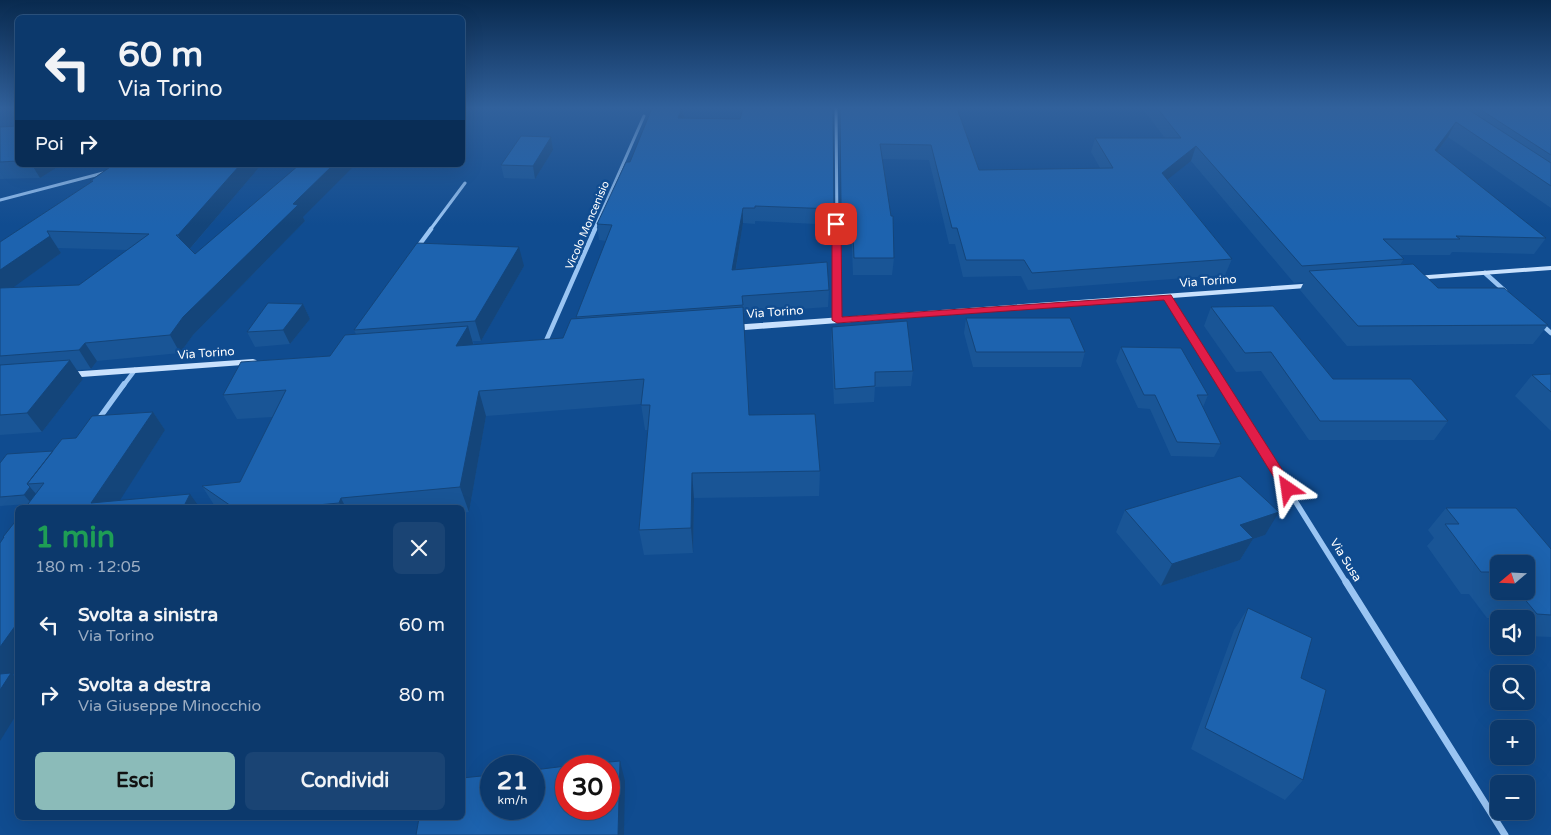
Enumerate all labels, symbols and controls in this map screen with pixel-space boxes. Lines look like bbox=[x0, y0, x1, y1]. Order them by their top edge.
text: 60 m bbox=[118, 34, 203, 76]
icon: left bbox=[35, 35, 100, 100]
text: Via Torino bbox=[118, 76, 223, 102]
icon: right bbox=[74, 130, 102, 158]
text: Poi bbox=[35, 133, 64, 155]
street label: Vicolo Moncenisio bbox=[563, 179, 612, 272]
pin bbox=[815, 203, 857, 245]
icon: arrive bbox=[822, 210, 850, 238]
street label: Via Torino bbox=[1179, 272, 1237, 290]
street label: Via Torino bbox=[746, 303, 804, 321]
street label: Via Torino bbox=[177, 344, 235, 362]
position arrow bbox=[1261, 462, 1313, 514]
text: 1 min bbox=[35, 519, 115, 556]
button: close bbox=[393, 522, 445, 574]
street label: Via Susa bbox=[1327, 536, 1365, 584]
north arrow bbox=[1490, 555, 1535, 600]
map controls bbox=[1490, 555, 1535, 820]
text: 180 m · 12:05 bbox=[35, 557, 141, 577]
text: Svolta a sinistra bbox=[78, 604, 218, 626]
button: sound bbox=[1490, 610, 1535, 655]
icon: left bbox=[35, 611, 63, 639]
text: 60 m bbox=[399, 614, 445, 636]
text: Via Torino bbox=[78, 626, 154, 646]
button: search bbox=[1490, 665, 1535, 710]
text: Svolta a destra bbox=[78, 674, 211, 696]
icon: right bbox=[35, 681, 63, 709]
text: 80 m bbox=[399, 684, 445, 706]
text: Via Giuseppe Minocchio bbox=[78, 696, 261, 716]
button: + bbox=[1490, 720, 1535, 765]
button: Esci bbox=[35, 752, 235, 810]
button: Condividi bbox=[245, 752, 445, 810]
speed limit sign: 30 bbox=[555, 755, 620, 820]
text: 21 bbox=[497, 766, 528, 796]
button: − bbox=[1490, 775, 1535, 820]
text: km/h bbox=[497, 793, 528, 807]

